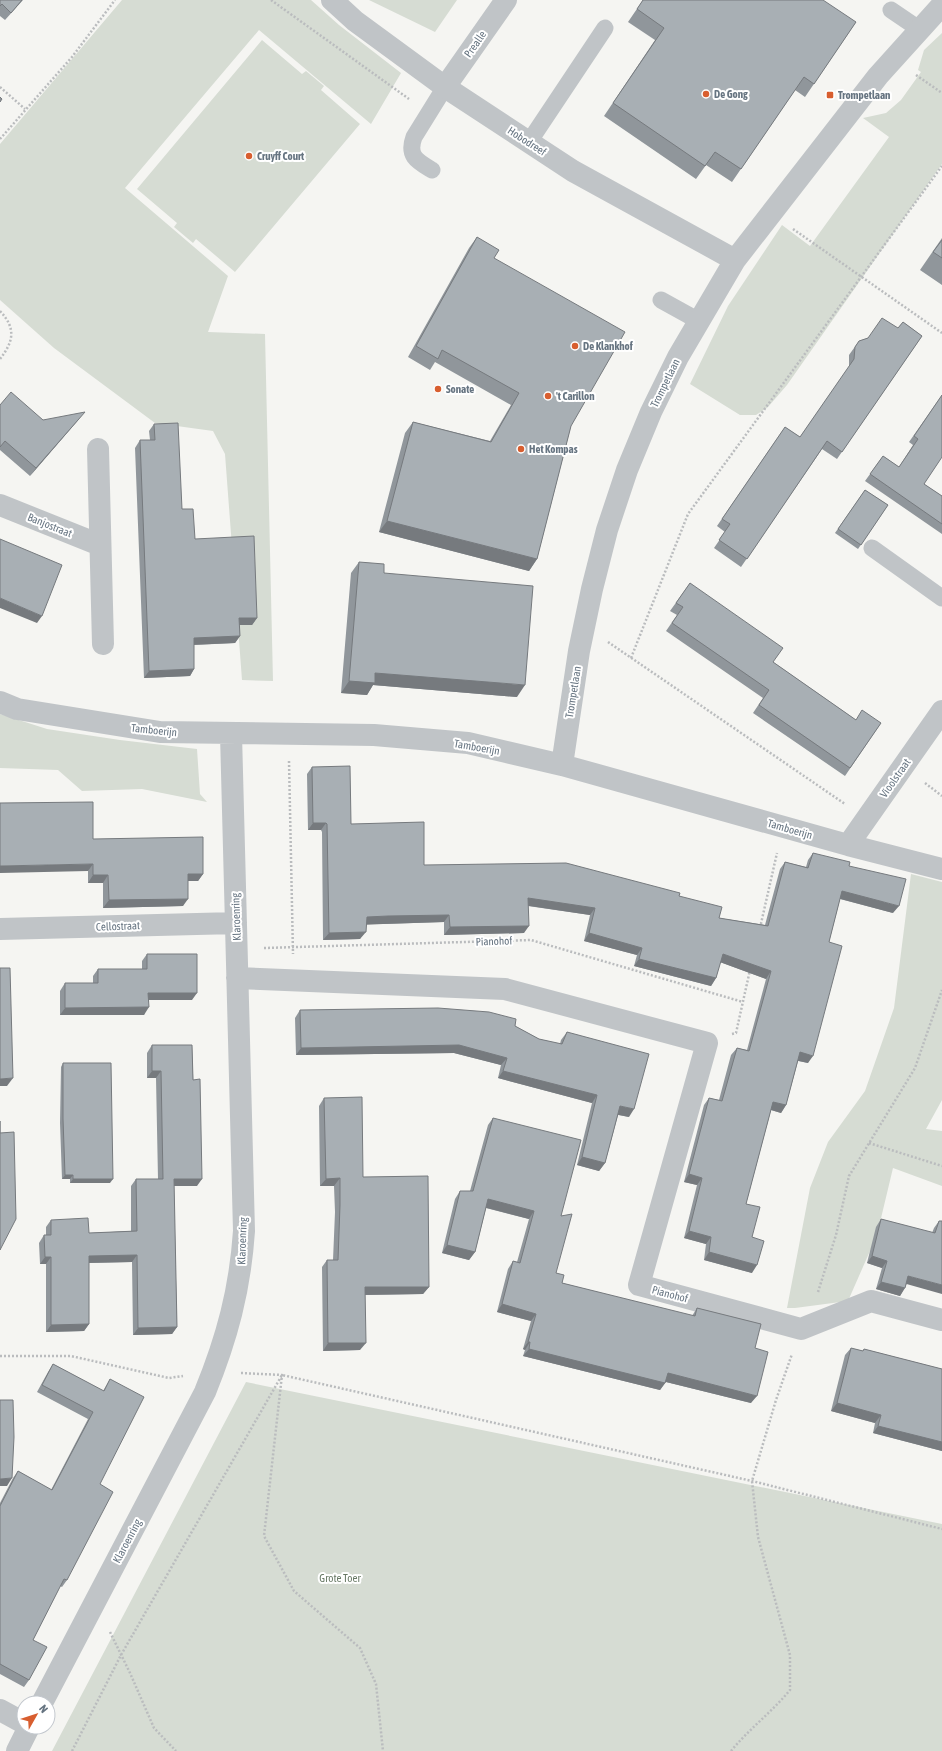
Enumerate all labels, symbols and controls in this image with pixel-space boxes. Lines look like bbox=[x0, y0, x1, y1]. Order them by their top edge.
street label: Prealle bbox=[462, 28, 488, 60]
place label: De Gong bbox=[714, 88, 748, 100]
marker: De Gong bbox=[701, 89, 711, 99]
place label: Trompetlaan bbox=[838, 89, 890, 101]
marker: Trompetlaan bbox=[825, 90, 835, 100]
street label: Hobodreef bbox=[506, 124, 548, 158]
place label: Cruyff Court bbox=[257, 150, 305, 162]
marker: Cruyff Court bbox=[244, 151, 254, 161]
place label: De Klankhof bbox=[583, 340, 634, 352]
marker: De Klankhof bbox=[570, 341, 580, 351]
street label: Trompetlaan bbox=[648, 357, 682, 409]
place label: Sonate bbox=[446, 383, 474, 395]
marker: Sonate bbox=[433, 384, 443, 394]
place label: 't Carillon bbox=[556, 390, 595, 402]
marker: 't Carillon bbox=[543, 391, 553, 401]
place label: Het Kompas bbox=[529, 443, 578, 455]
marker: Het Kompas bbox=[516, 444, 526, 454]
street label: Banjostraat bbox=[26, 511, 74, 539]
street label: Trompetlaan bbox=[563, 665, 583, 719]
street label: Tamboerijn bbox=[130, 722, 178, 738]
street label: Tamboerijn bbox=[453, 737, 501, 757]
street label: Vioolstraat bbox=[877, 756, 913, 800]
street label: Tamboerijn bbox=[766, 817, 814, 841]
street label: Klaroenring bbox=[229, 893, 243, 941]
street label: Cellostraat bbox=[96, 919, 140, 933]
street label: Pianohof bbox=[475, 934, 513, 948]
street label: Klaroenring bbox=[235, 1217, 249, 1265]
street label: Pianohof bbox=[651, 1283, 689, 1305]
street label: Klaroenring bbox=[110, 1517, 144, 1565]
park label: Grote Toer bbox=[319, 1572, 361, 1584]
north arrow bbox=[16, 1695, 56, 1735]
text: N bbox=[37, 1702, 50, 1715]

